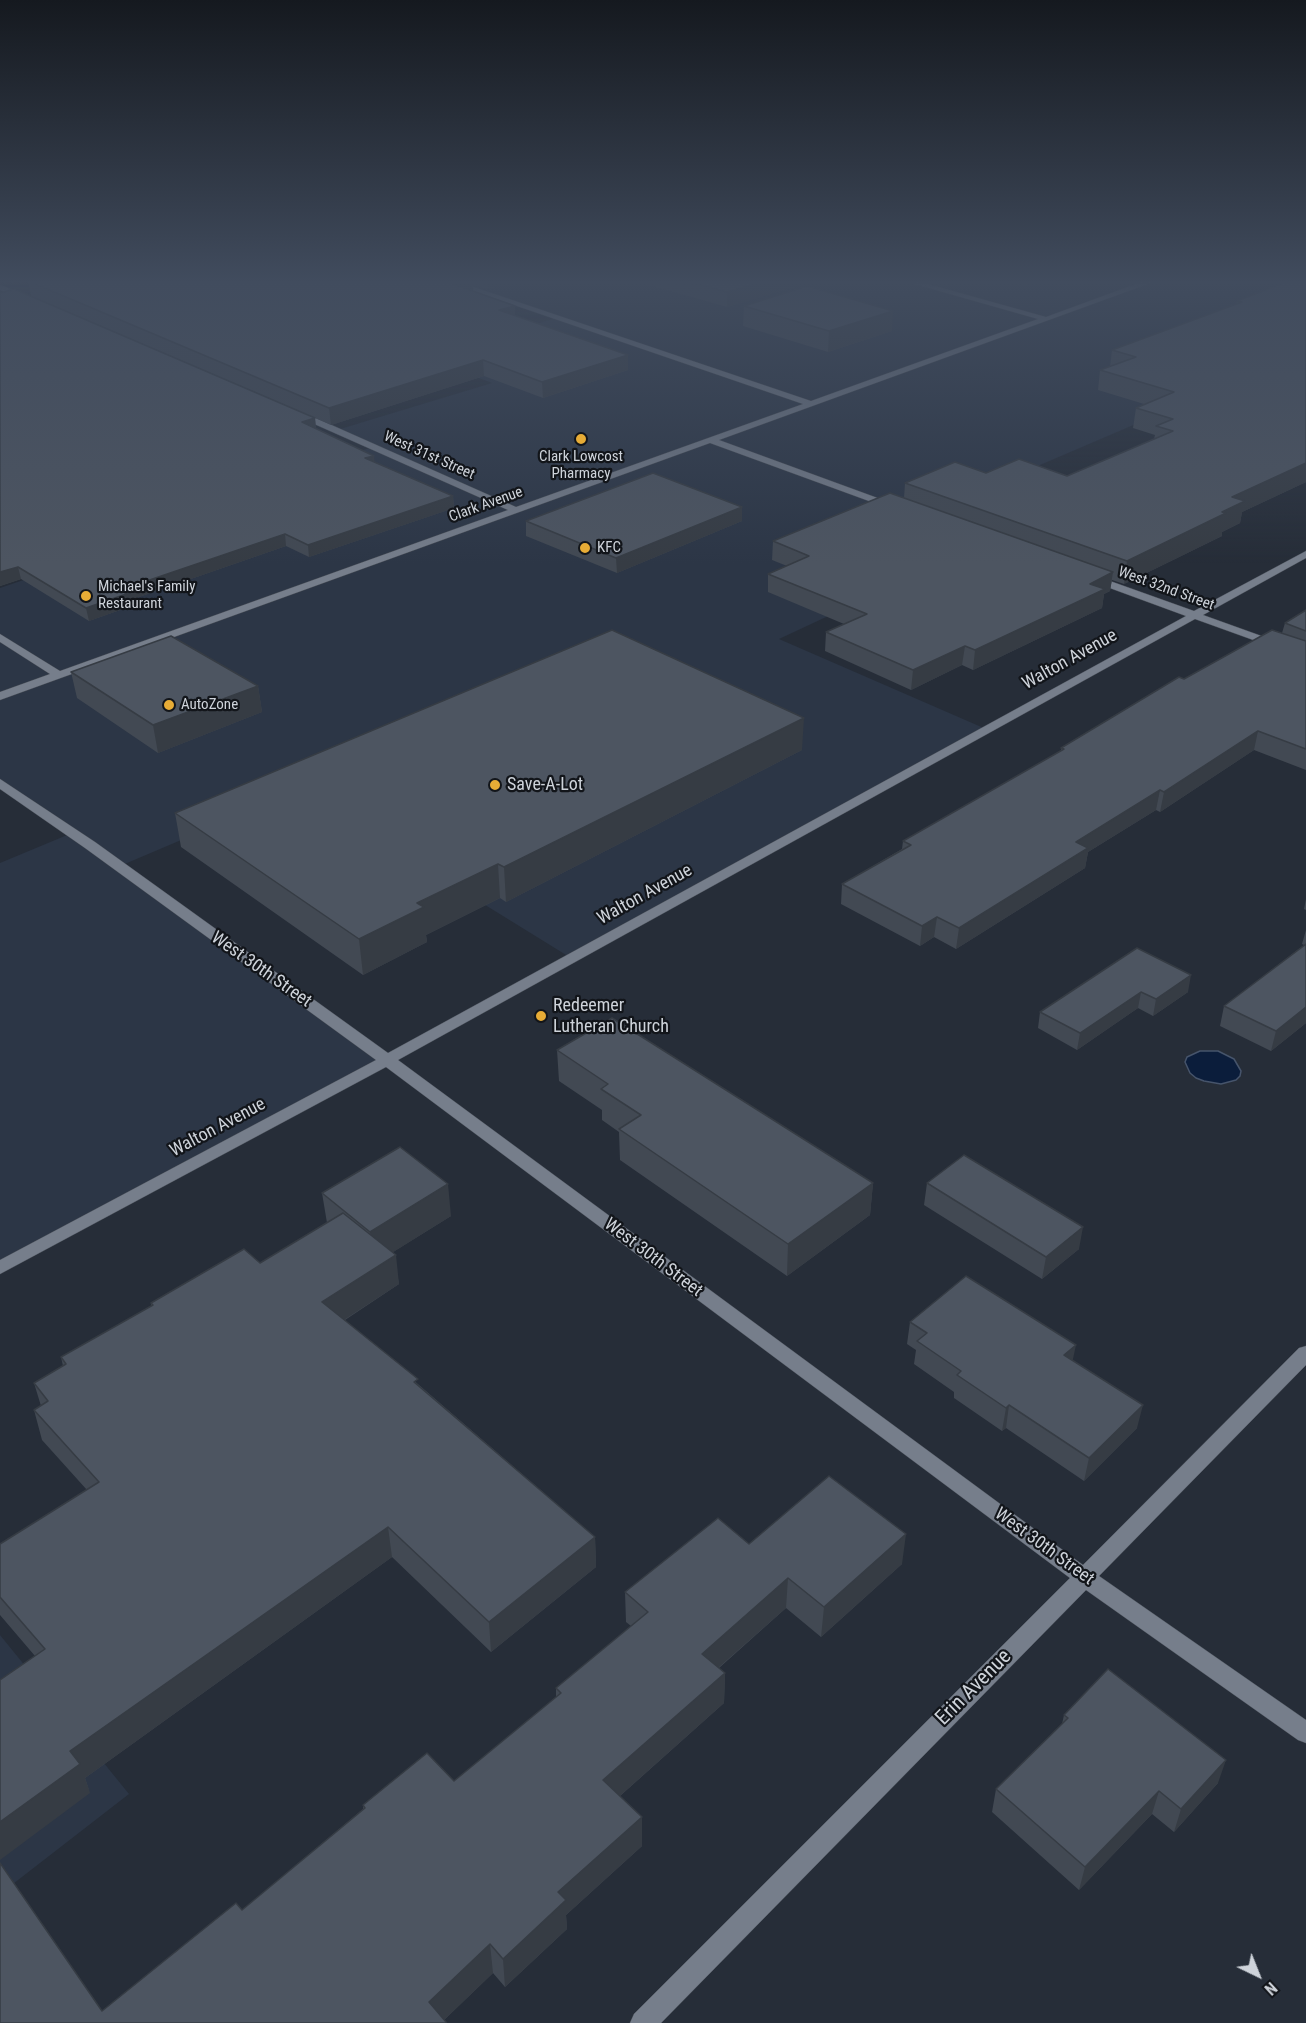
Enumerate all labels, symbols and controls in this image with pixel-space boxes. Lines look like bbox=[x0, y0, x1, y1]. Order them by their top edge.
street label: West 31st Street bbox=[381, 428, 477, 484]
marker: Clark Lowcost Pharmacy bbox=[574, 432, 588, 446]
place label: Clark Lowcost Pharmacy bbox=[539, 448, 623, 483]
street label: Clark Avenue bbox=[447, 483, 525, 527]
place label: KFC bbox=[597, 539, 621, 557]
marker: KFC bbox=[578, 541, 592, 555]
street label: West 32nd Street bbox=[1115, 563, 1217, 615]
place label: Michael's Family Restaurant bbox=[98, 578, 195, 613]
marker: Michael's Family Restaurant bbox=[79, 589, 93, 603]
street label: Walton Avenue bbox=[1019, 625, 1121, 695]
place label: AutoZone bbox=[181, 696, 238, 714]
marker: AutoZone bbox=[162, 698, 176, 712]
place label: Save-A-Lot bbox=[507, 774, 583, 796]
marker: Save-A-Lot bbox=[488, 778, 502, 792]
street label: Walton Avenue bbox=[594, 860, 696, 930]
street label: West 30th Street bbox=[207, 927, 315, 1013]
place label: Redeemer Lutheran Church bbox=[553, 995, 669, 1038]
marker: Redeemer Lutheran Church bbox=[534, 1009, 548, 1023]
street label: Walton Avenue bbox=[167, 1094, 269, 1162]
street label: West 30th Street bbox=[600, 1214, 706, 1302]
street label: West 30th Street bbox=[990, 1504, 1098, 1590]
street label: Erin Avenue bbox=[931, 1645, 1017, 1731]
north arrow bbox=[1228, 1945, 1288, 2005]
text: N bbox=[1261, 1978, 1281, 1999]

